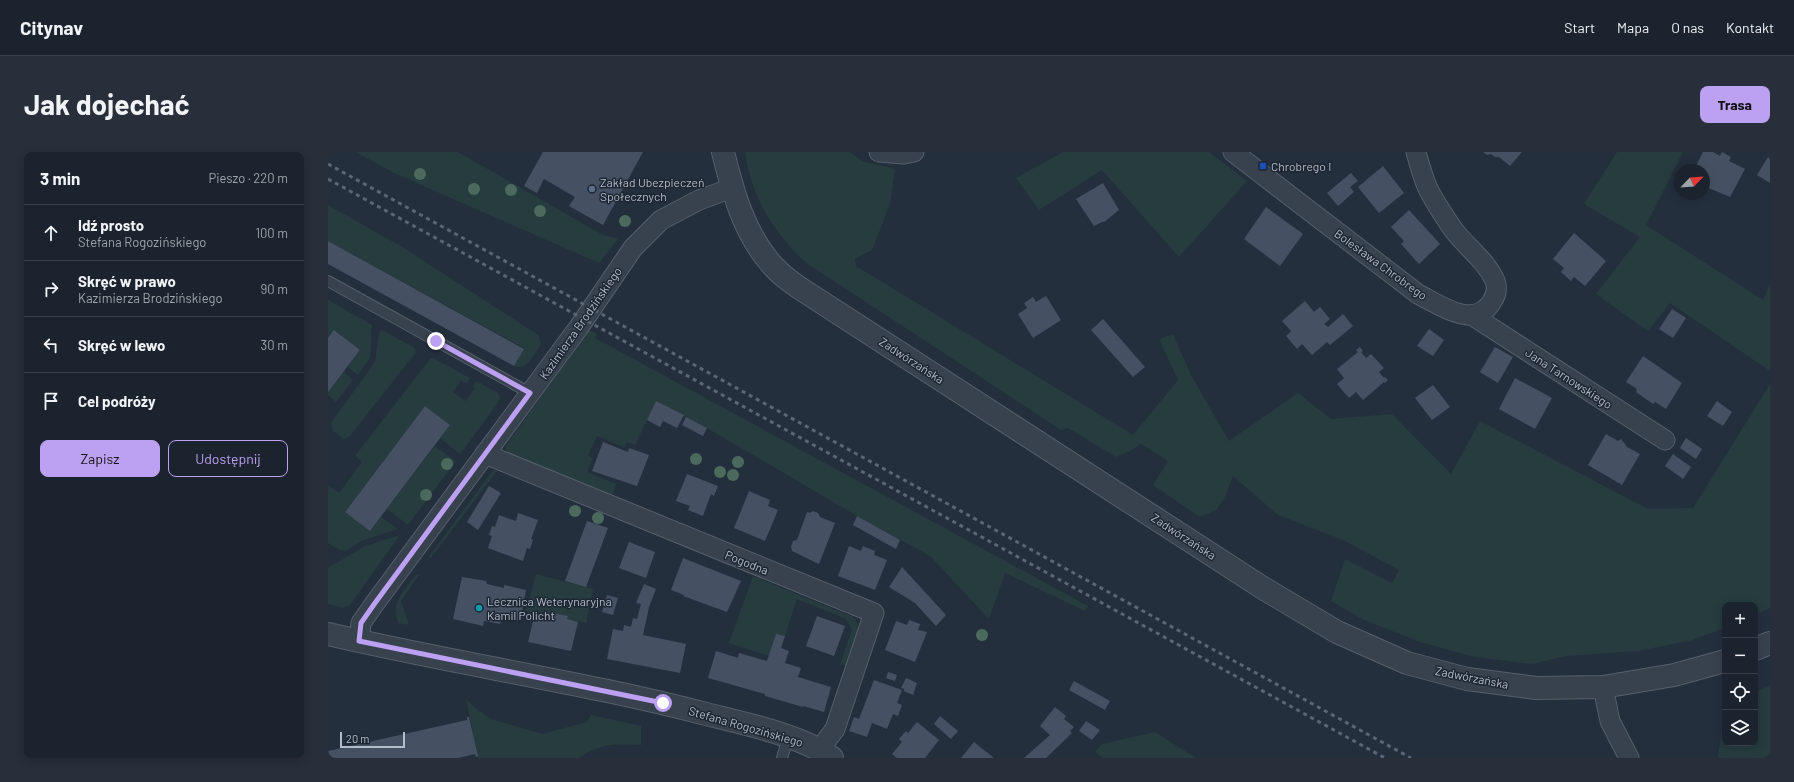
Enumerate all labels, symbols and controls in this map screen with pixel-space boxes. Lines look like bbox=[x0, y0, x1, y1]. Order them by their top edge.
text: Citynav bbox=[20, 16, 83, 39]
text: Start bbox=[1564, 19, 1595, 36]
text: Mapa bbox=[1617, 19, 1649, 36]
text: O nas bbox=[1671, 19, 1704, 36]
text: Kontakt bbox=[1726, 19, 1774, 36]
button: Trasa bbox=[1700, 86, 1770, 123]
text: Jak dojechać bbox=[24, 87, 190, 121]
place label: Chrobrego I bbox=[1271, 159, 1331, 173]
marker: Chrobrego I bbox=[1258, 161, 1268, 171]
north arrow bbox=[1674, 164, 1710, 200]
text: 3 min bbox=[40, 168, 80, 188]
text: Pieszo · 220 m bbox=[208, 170, 288, 186]
place label: Zakład Ubezpieczeń Społecznych bbox=[600, 175, 704, 203]
marker: Zakład Ubezpieczeń Społecznych bbox=[587, 184, 597, 194]
text: Idź prosto bbox=[78, 216, 144, 234]
icon: ahead bbox=[40, 222, 62, 244]
text: 100 m bbox=[255, 225, 288, 241]
street label: Bolesława Chrobrego bbox=[1332, 226, 1430, 302]
text: Stefana Rogozińskiego bbox=[78, 234, 206, 250]
street label: Kazimierza Brodzińskiego bbox=[536, 264, 624, 382]
text: Skręć w prawo bbox=[78, 272, 176, 290]
icon: right bbox=[40, 278, 62, 300]
text: 90 m bbox=[261, 281, 288, 297]
text: Kazimierza Brodzińskiego bbox=[78, 290, 223, 306]
route end bbox=[427, 332, 445, 350]
icon: left bbox=[40, 334, 62, 356]
street label: Zadwórzańska bbox=[877, 334, 947, 386]
text: Skręć w lewo bbox=[78, 336, 165, 354]
text: 30 m bbox=[261, 337, 288, 353]
street label: Jana Tarnowskiego bbox=[1523, 345, 1615, 411]
icon: arrive bbox=[40, 390, 62, 412]
text: Cel podróży bbox=[78, 392, 156, 410]
button: Zapisz bbox=[40, 440, 160, 477]
button: Udostępnij bbox=[168, 440, 288, 477]
street label: Zadwórzańska bbox=[1149, 510, 1219, 562]
street label: Pogodna bbox=[723, 547, 771, 577]
place label: Lecznica Weterynaryjna Kamil Policht bbox=[487, 594, 612, 622]
map controls bbox=[1722, 602, 1758, 746]
button: + bbox=[1722, 602, 1758, 638]
marker: Lecznica Weterynaryjna Kamil Policht bbox=[474, 603, 484, 613]
button: − bbox=[1722, 638, 1758, 674]
street label: Zadwórzańska bbox=[1434, 663, 1510, 691]
button: locate bbox=[1722, 674, 1758, 710]
route start bbox=[654, 694, 672, 712]
street label: Stefana Rogozińskiego bbox=[687, 703, 805, 749]
button: layers bbox=[1722, 710, 1758, 746]
scale bar bbox=[340, 730, 405, 749]
text: 20 m bbox=[346, 732, 369, 745]

